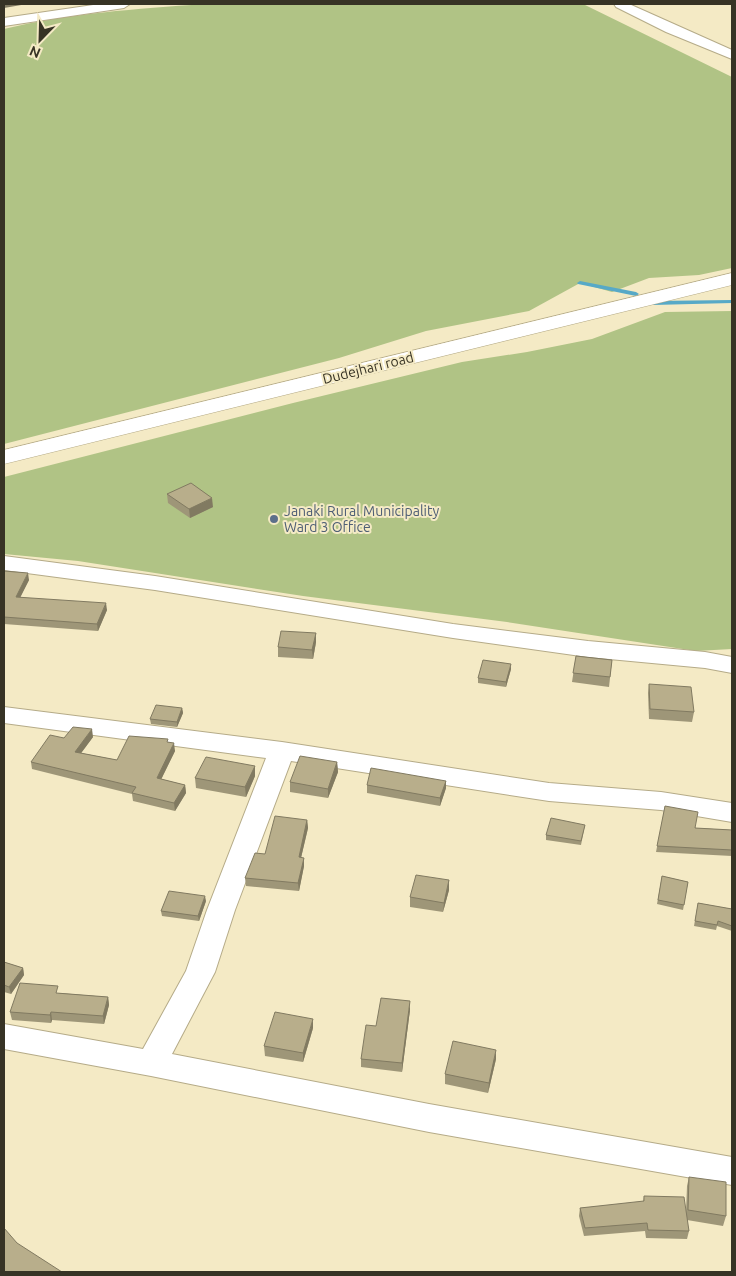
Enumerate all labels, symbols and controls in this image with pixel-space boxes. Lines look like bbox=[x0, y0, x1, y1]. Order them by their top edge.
north arrow bbox=[15, 15, 65, 65]
text: N bbox=[27, 43, 43, 61]
street label: Dudejhari road bbox=[321, 349, 415, 387]
place label: Janaki Rural Municipality Ward 3 Office bbox=[284, 503, 439, 535]
marker: Janaki Rural Municipality Ward 3 Office bbox=[268, 513, 280, 525]

